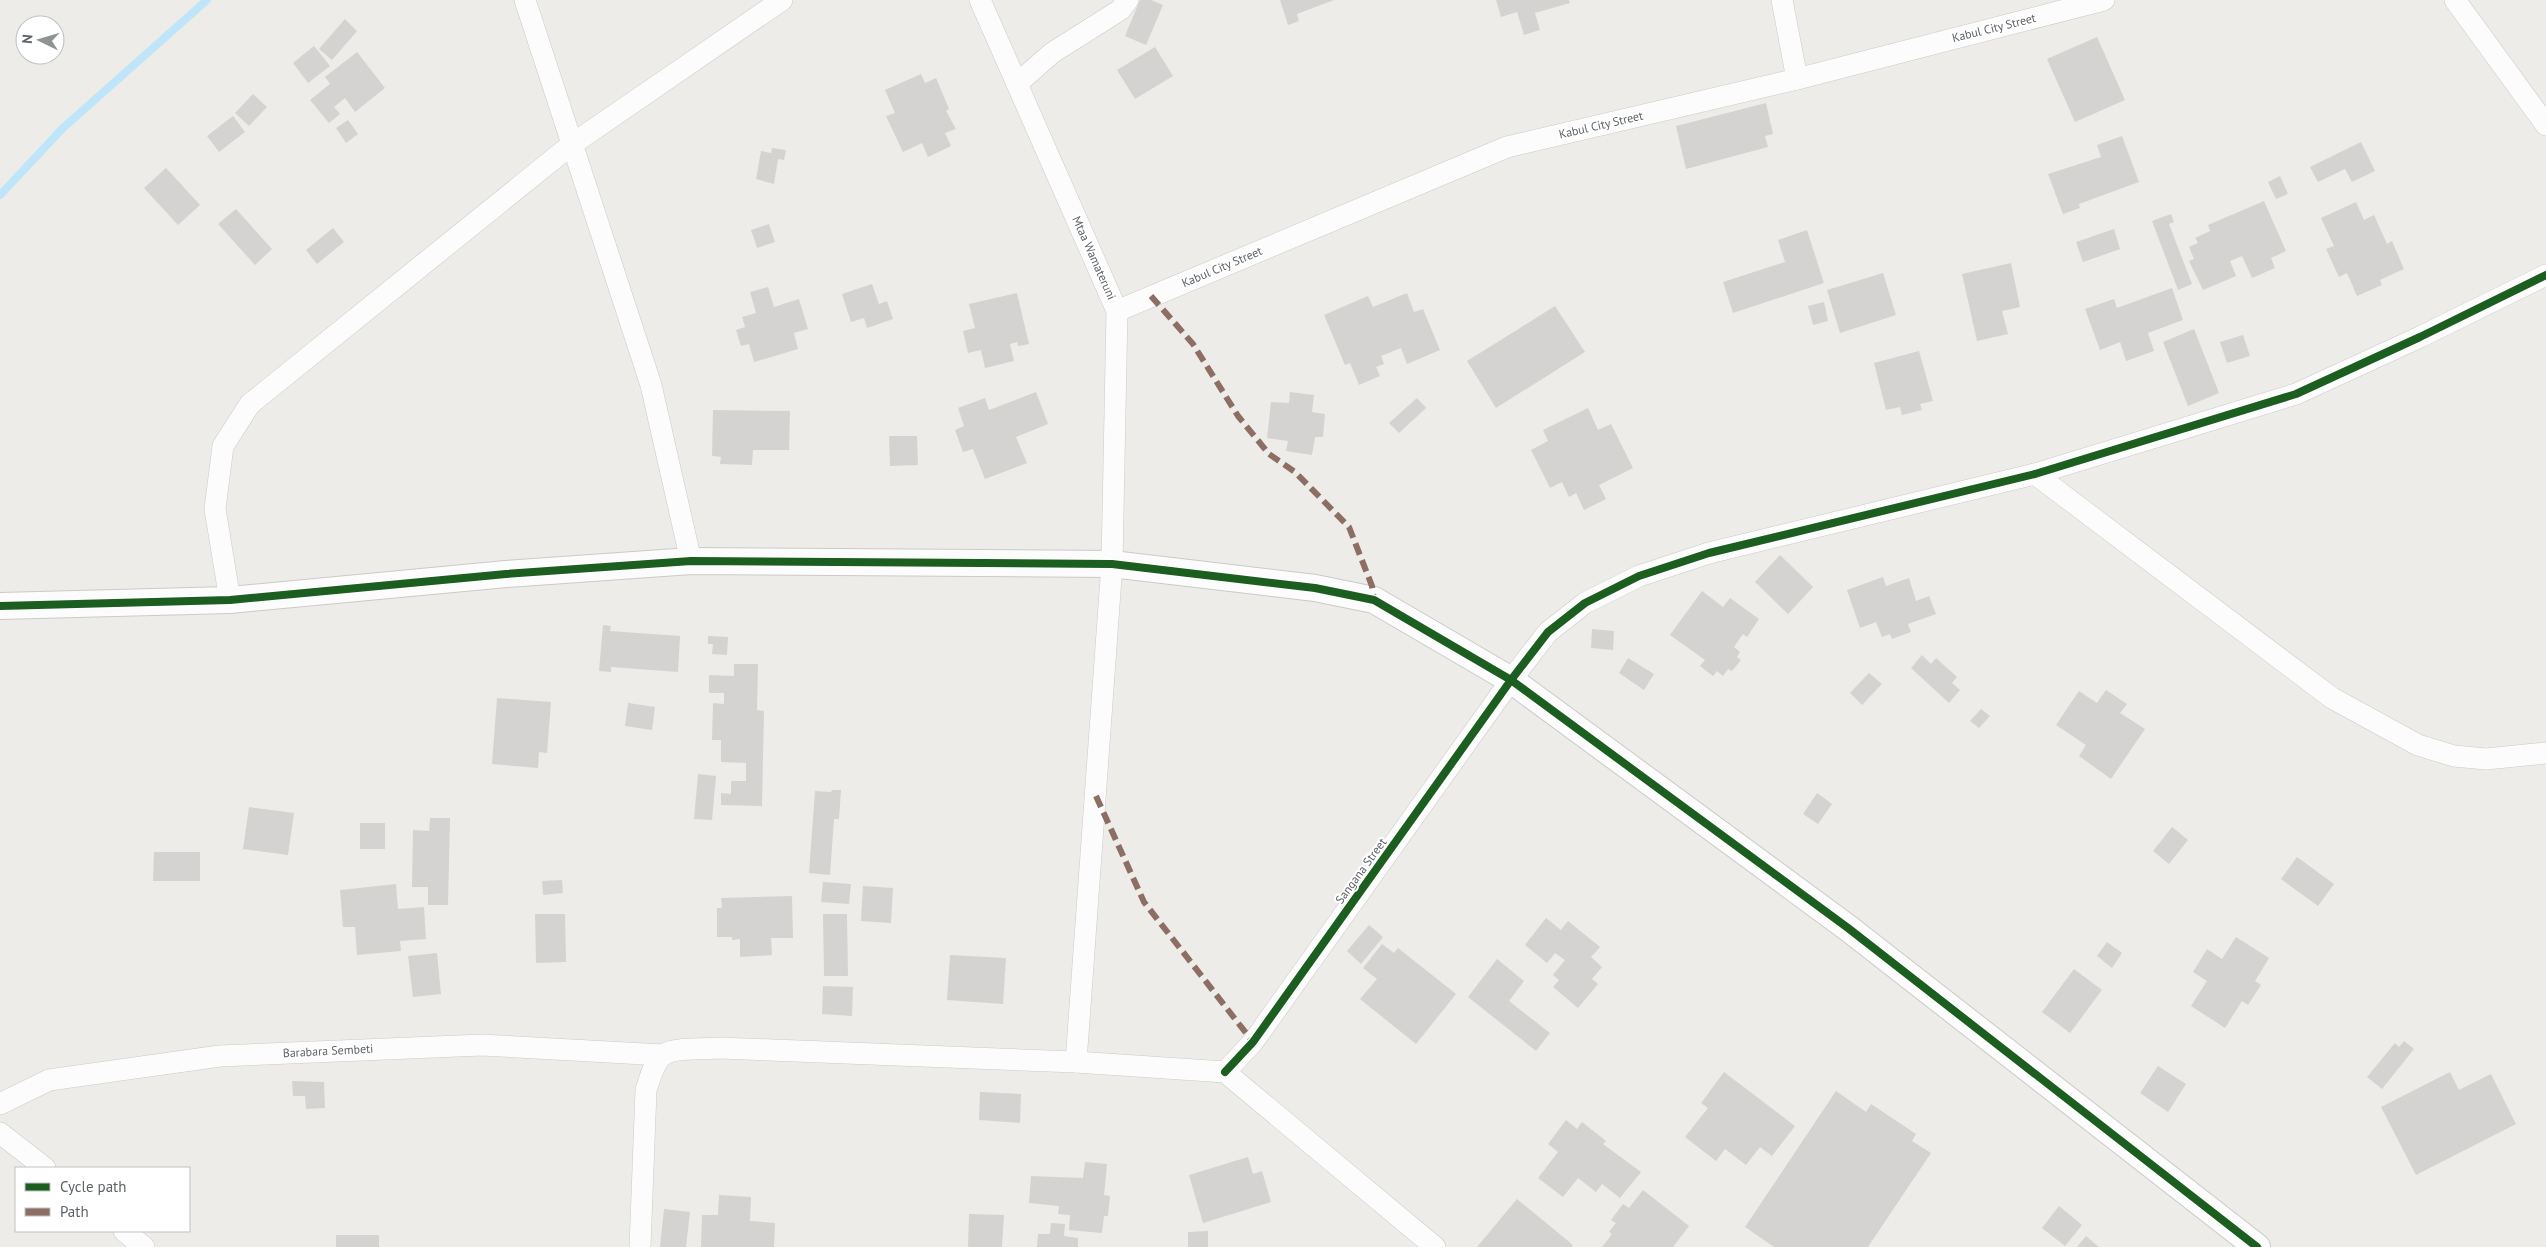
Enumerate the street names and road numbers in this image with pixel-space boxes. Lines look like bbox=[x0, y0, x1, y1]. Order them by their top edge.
street label: Kabul City Street bbox=[1950, 10, 2037, 45]
street label: Kabul City Street bbox=[1557, 108, 1644, 141]
street label: Mtaa Wamateruni bbox=[1069, 214, 1120, 302]
street label: Kabul City Street bbox=[1179, 243, 1264, 290]
street label: Sangana Street bbox=[1332, 835, 1389, 907]
street label: Barabara Sembeti bbox=[282, 1041, 374, 1060]

